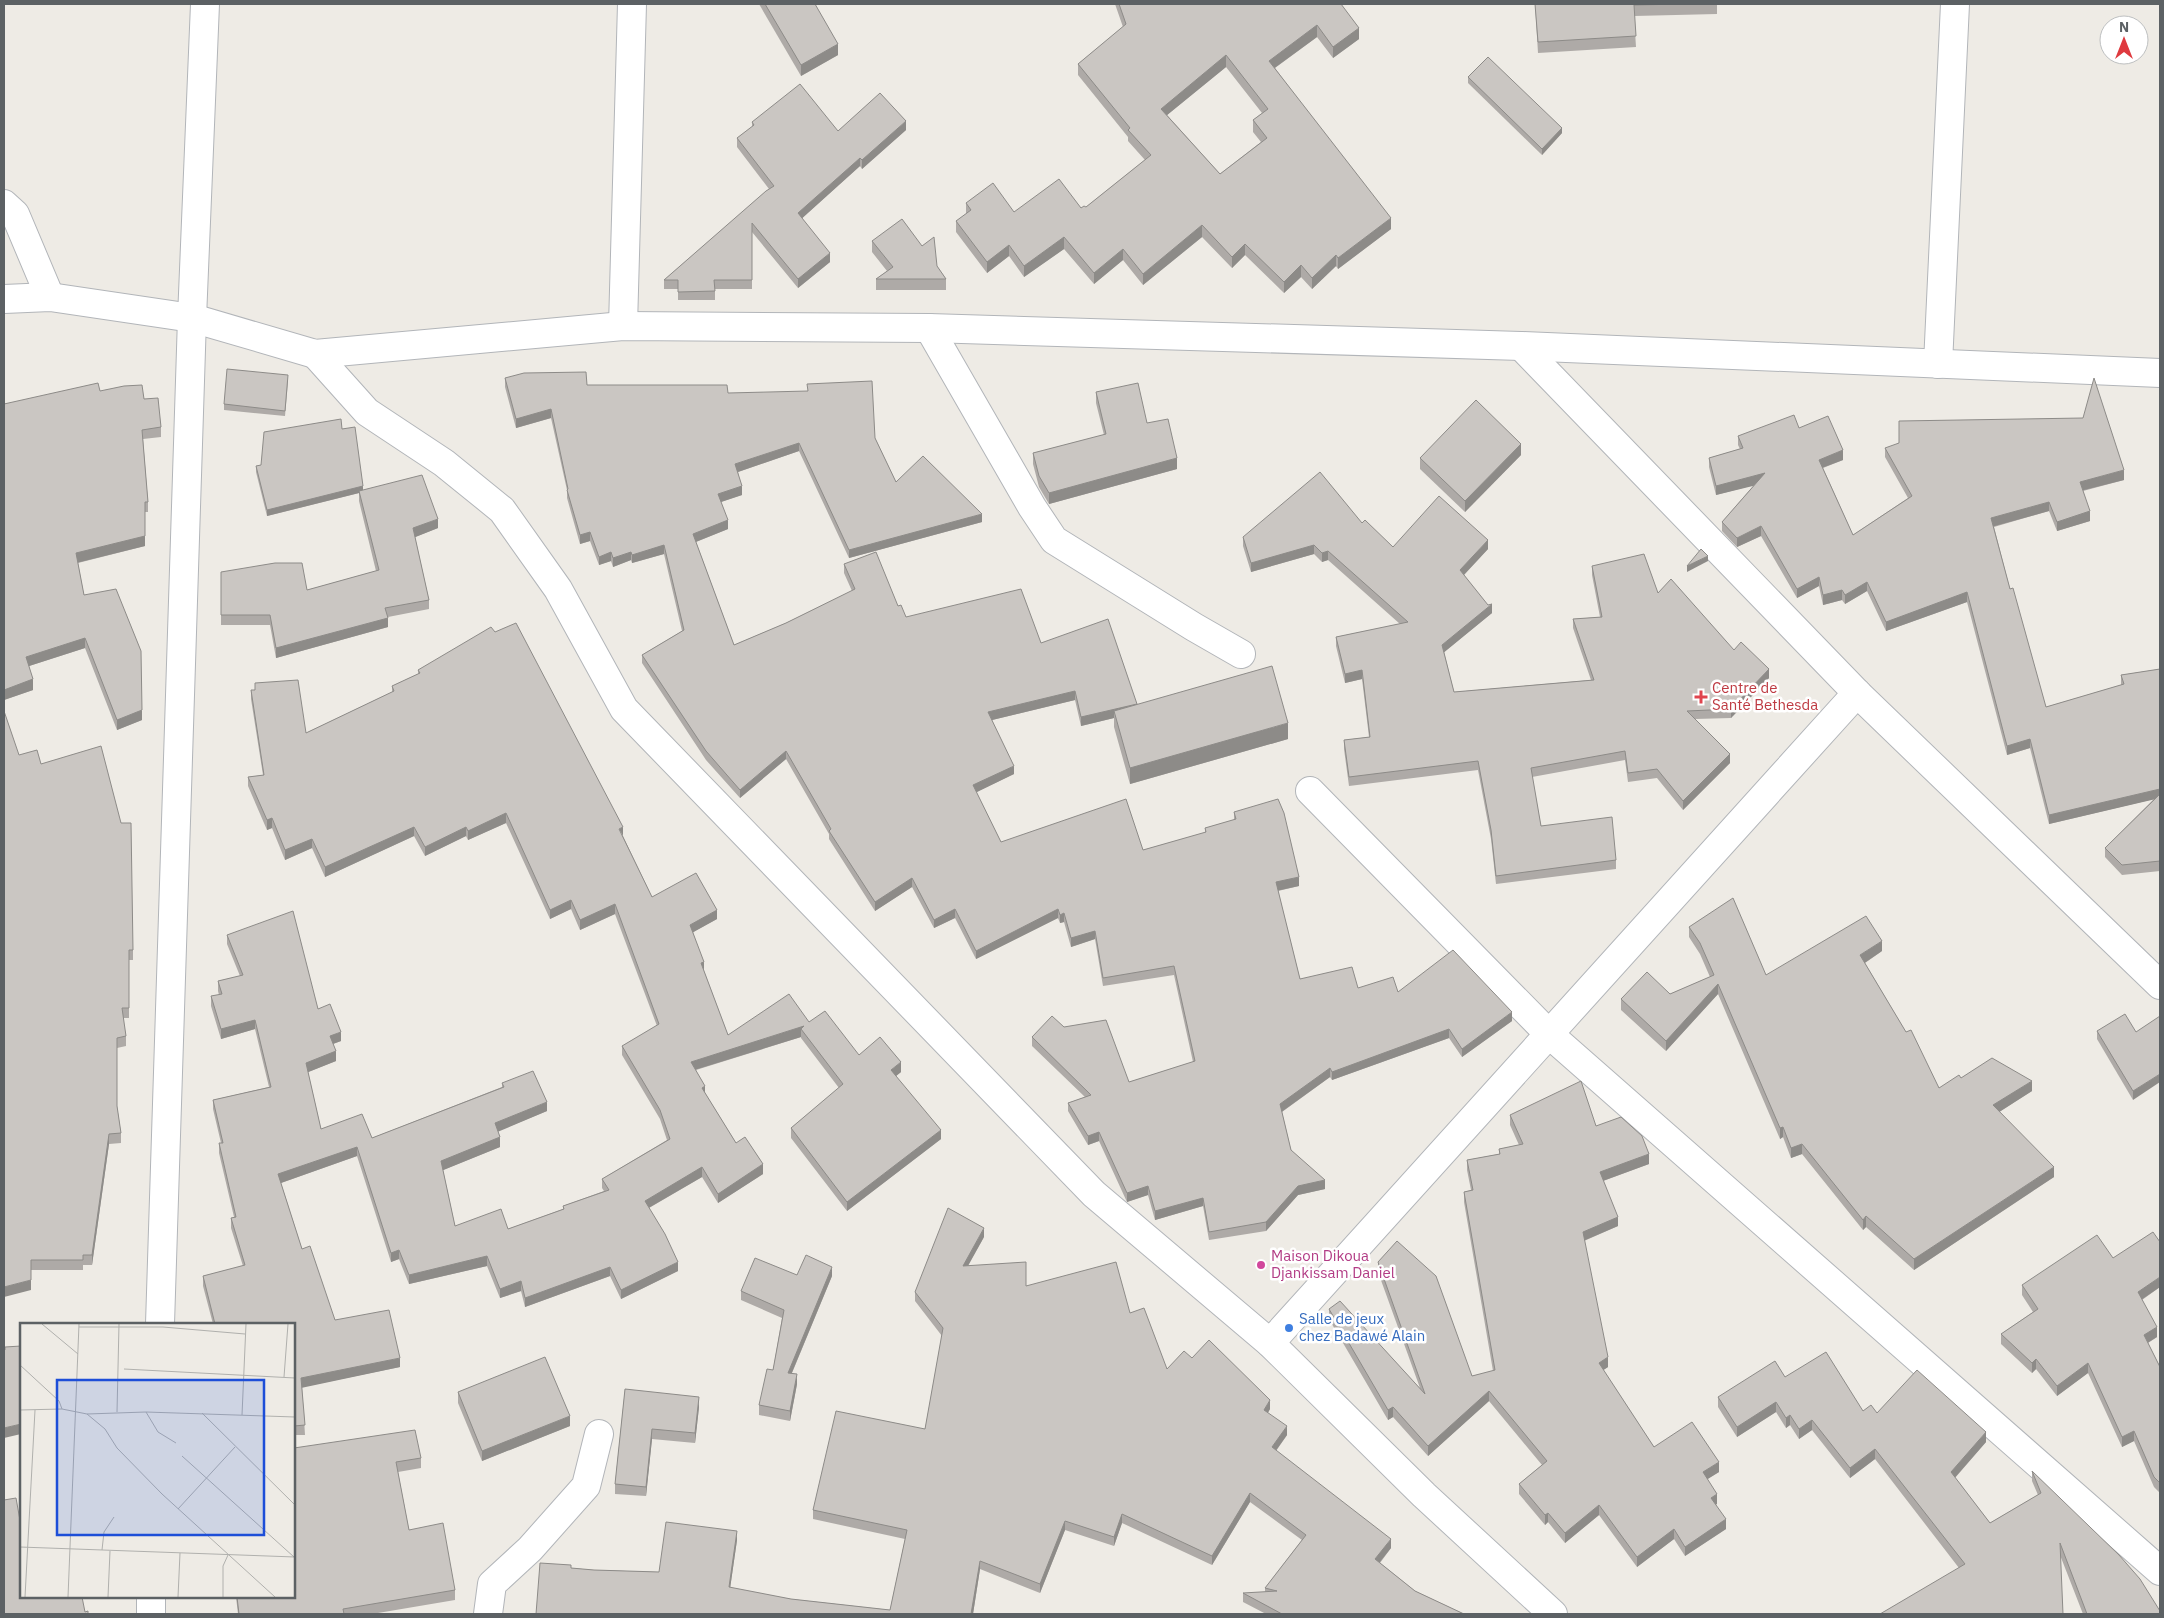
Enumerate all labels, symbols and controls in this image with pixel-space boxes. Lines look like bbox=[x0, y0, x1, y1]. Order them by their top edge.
north arrow bbox=[2099, 15, 2149, 65]
text: N bbox=[2119, 18, 2129, 36]
place label: Centre de Santé Bethesda bbox=[1712, 678, 1818, 714]
marker: Centre de Santé Bethesda bbox=[1694, 690, 1708, 704]
place label: Maison Dikoua Djankissam Daniel bbox=[1271, 1246, 1395, 1282]
marker: Maison Dikoua Djankissam Daniel bbox=[1255, 1259, 1267, 1271]
place label: Salle de jeux chez Badawé Alain bbox=[1299, 1309, 1425, 1345]
marker: Salle de jeux chez Badawé Alain bbox=[1283, 1322, 1295, 1334]
inset map bbox=[20, 1323, 295, 1598]

